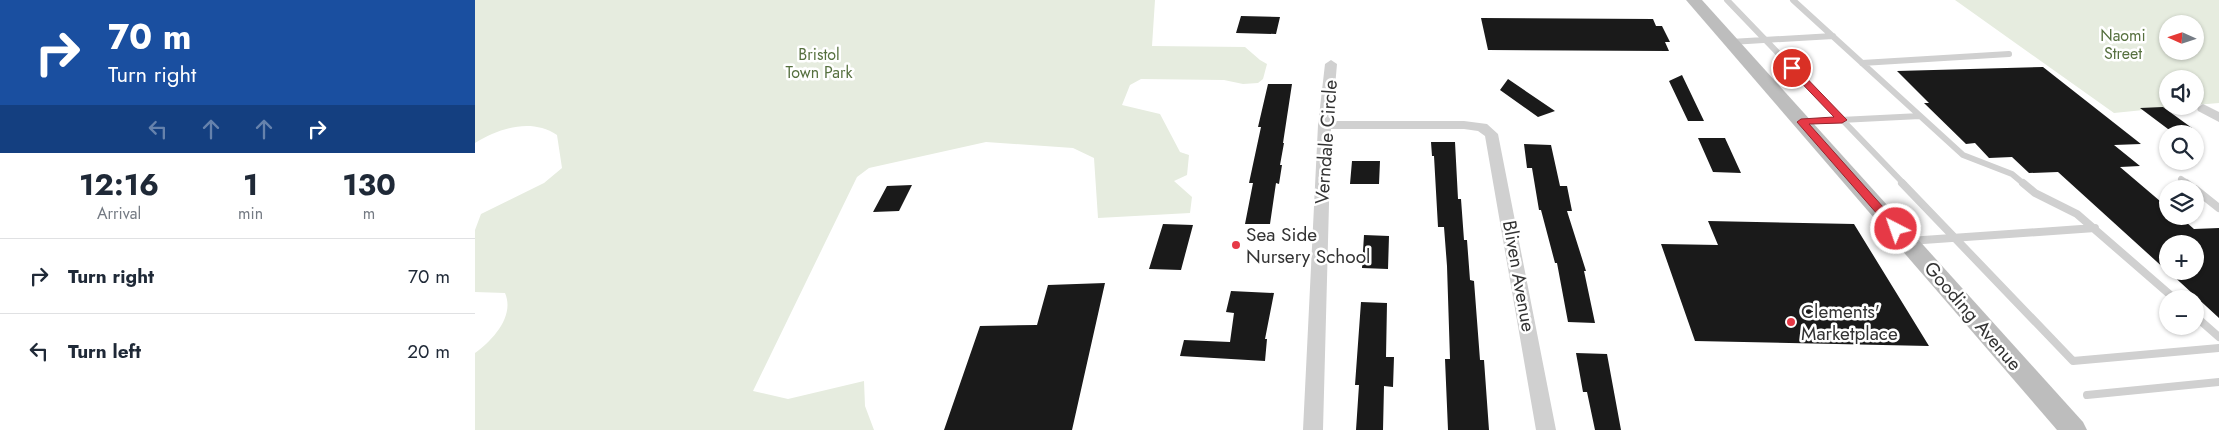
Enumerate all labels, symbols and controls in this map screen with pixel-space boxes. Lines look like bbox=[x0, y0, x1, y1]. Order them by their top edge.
text: 70 m bbox=[108, 12, 191, 62]
north arrow bbox=[2159, 15, 2204, 60]
map controls bbox=[2159, 15, 2204, 335]
icon: right bbox=[25, 20, 90, 85]
park label: Naomi Street bbox=[2100, 24, 2146, 65]
park label: Bristol Town Park bbox=[786, 43, 853, 84]
pin bbox=[1771, 47, 1813, 89]
icon: arrive bbox=[1778, 54, 1806, 82]
text: Turn right bbox=[108, 58, 196, 90]
button: sound bbox=[2159, 70, 2204, 115]
street label: Verndale Circle bbox=[1308, 79, 1344, 205]
icon: left bbox=[144, 115, 172, 143]
icon: ahead bbox=[197, 115, 225, 143]
icon: ahead bbox=[250, 115, 278, 143]
icon: right bbox=[303, 115, 331, 143]
button: search bbox=[2159, 125, 2204, 170]
text: 12:16 bbox=[79, 163, 159, 206]
text: 1 bbox=[243, 163, 258, 206]
text: 130 bbox=[342, 163, 396, 206]
button: layers bbox=[2159, 180, 2204, 225]
text: Arrival bbox=[97, 202, 141, 225]
text: min bbox=[238, 202, 263, 225]
text: m bbox=[363, 202, 375, 225]
position arrow bbox=[1869, 202, 1921, 254]
street label: Bliven Avenue bbox=[1496, 218, 1542, 334]
place label: Sea Side Nursery School bbox=[1246, 221, 1370, 270]
button: + bbox=[2159, 235, 2204, 280]
marker: Sea Side Nursery School bbox=[1230, 239, 1242, 251]
street label: Gooding Avenue bbox=[1918, 255, 2028, 377]
icon: right bbox=[25, 262, 53, 290]
text: Turn right bbox=[68, 263, 154, 290]
text: 70 m bbox=[408, 263, 450, 290]
button: − bbox=[2159, 290, 2204, 335]
place label: Clements' Marketplace bbox=[1801, 298, 1898, 347]
marker: Clements' Marketplace bbox=[1785, 316, 1797, 328]
icon: left bbox=[25, 337, 53, 365]
text: Turn left bbox=[68, 338, 141, 365]
text: 20 m bbox=[407, 338, 450, 365]

